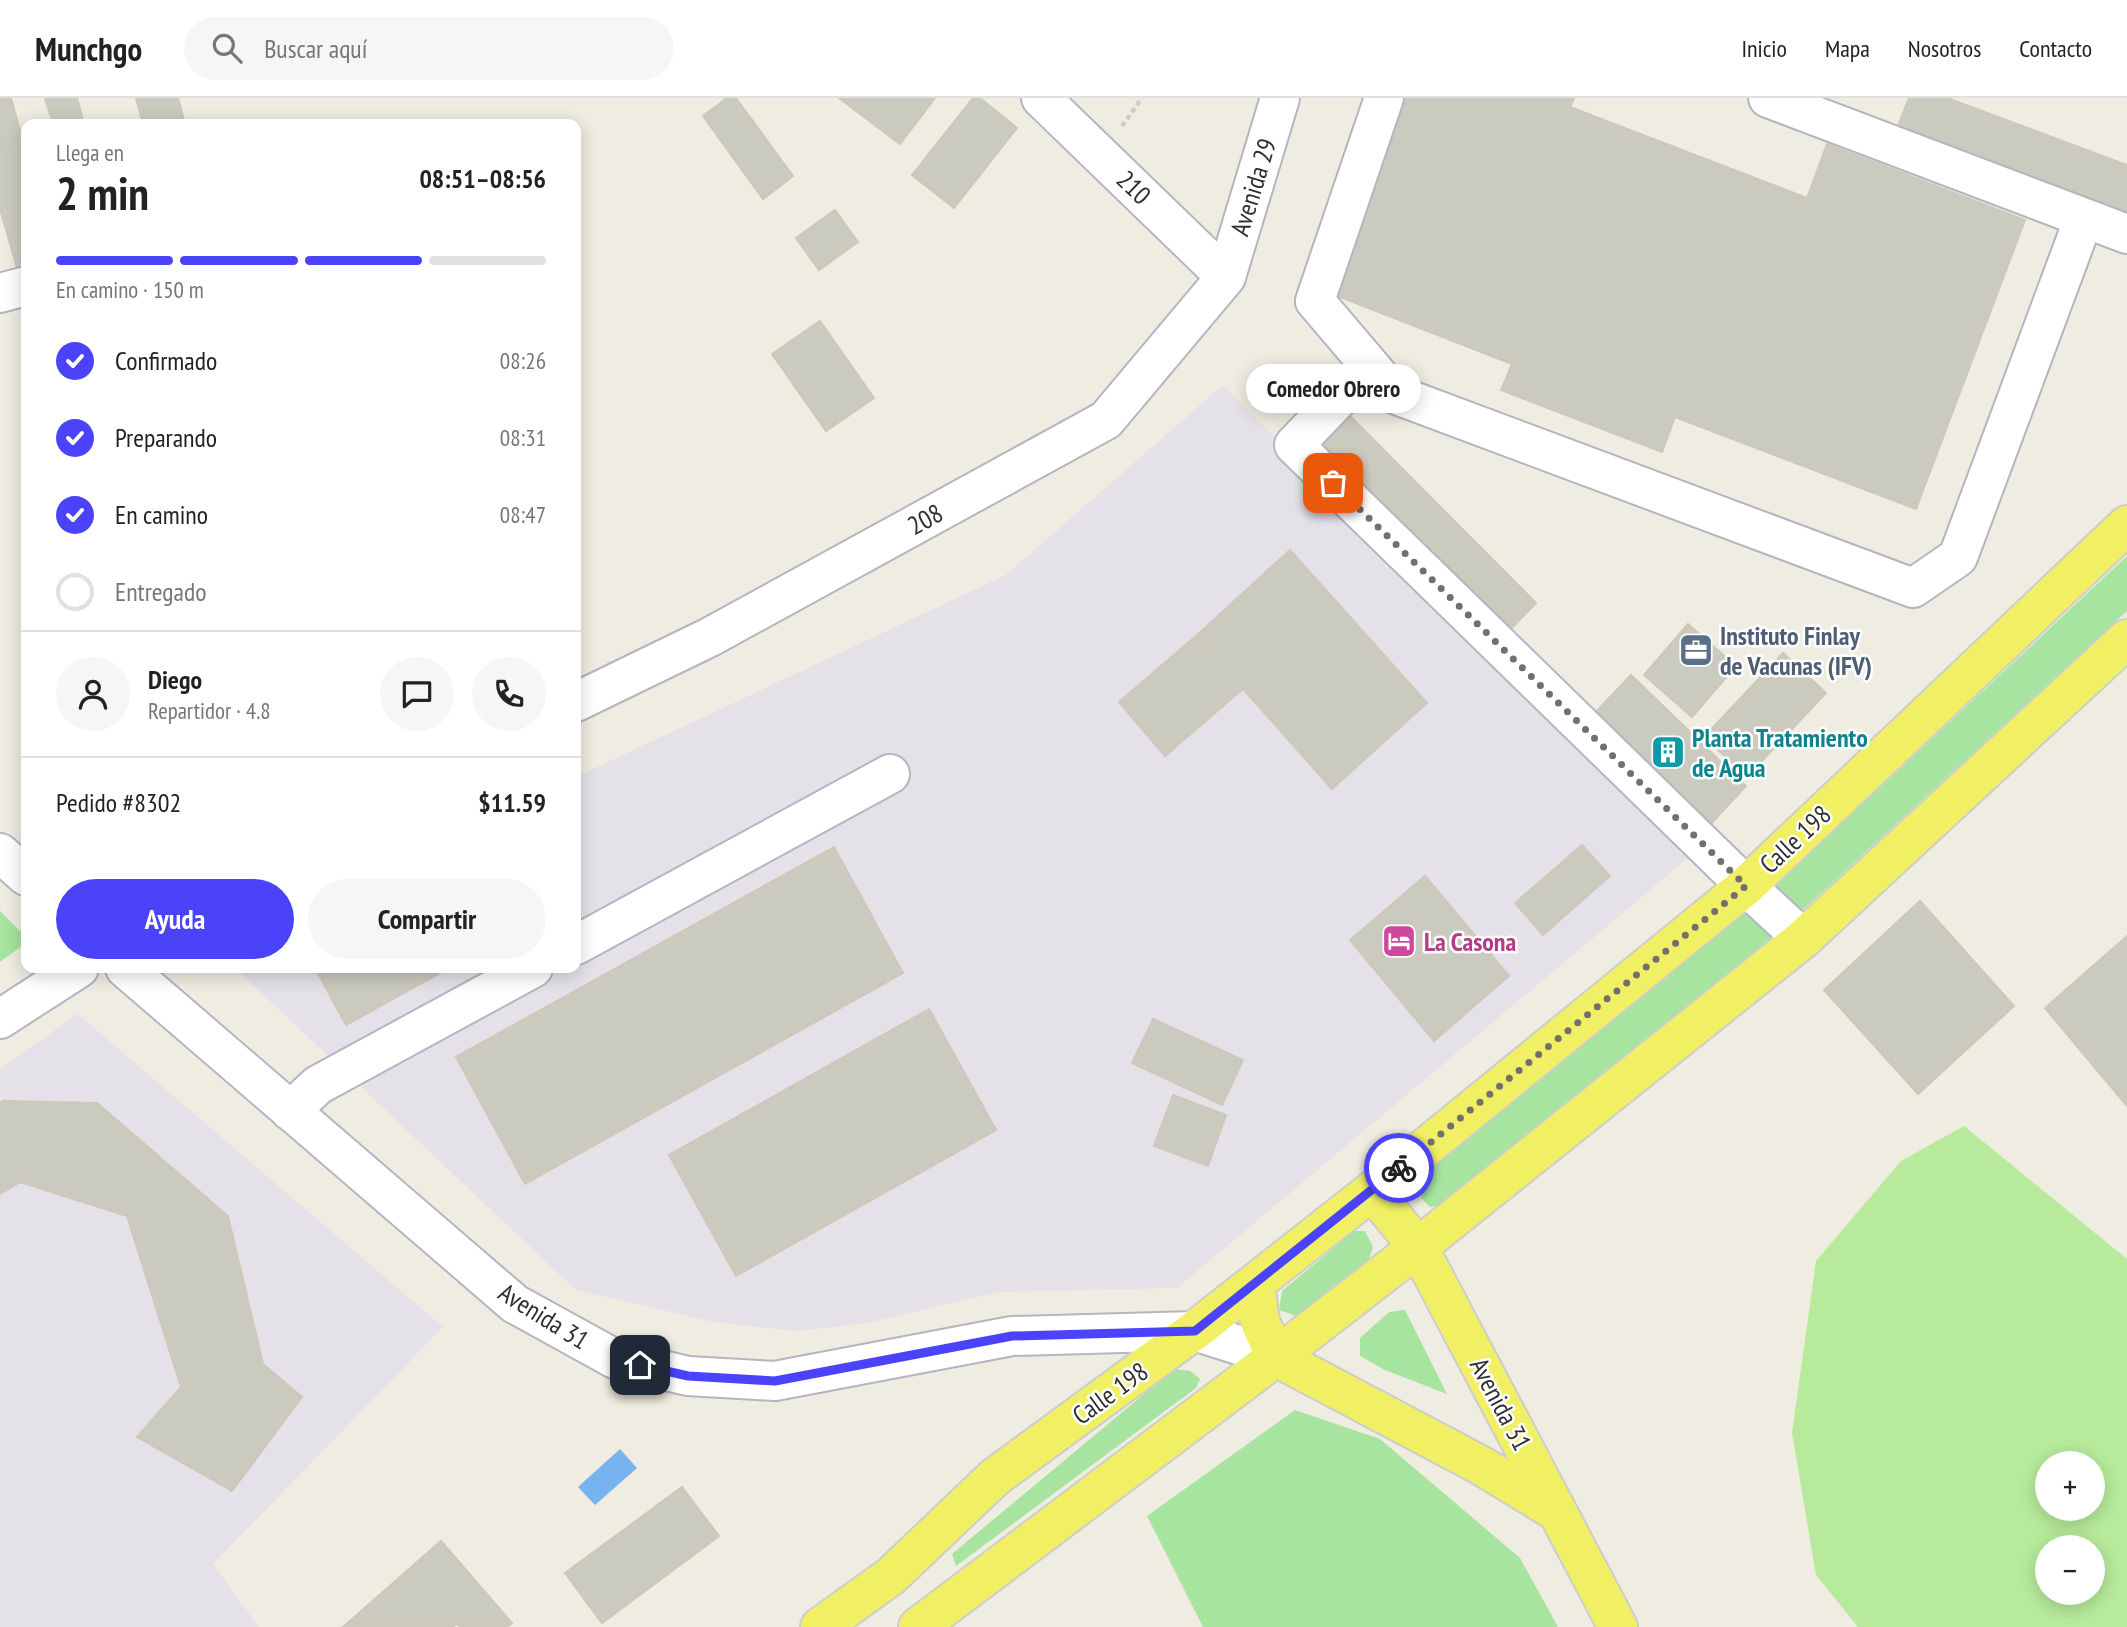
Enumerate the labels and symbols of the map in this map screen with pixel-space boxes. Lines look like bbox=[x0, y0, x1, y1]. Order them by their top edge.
street label: Avenida 29 bbox=[1223, 134, 1283, 240]
street label: 210 bbox=[1110, 163, 1158, 211]
callout: Comedor Obrero bbox=[1246, 364, 1420, 413]
pin bbox=[1303, 453, 1363, 513]
street label: 208 bbox=[902, 496, 948, 542]
place label: Instituto Finlay de Vacunas (IFV) bbox=[1720, 619, 1872, 682]
office icon: Instituto Finlay de Vacunas (IFV) bbox=[1677, 631, 1715, 669]
place label: Planta Tratamiento de Agua bbox=[1692, 721, 1868, 784]
building icon: Planta Tratamiento de Agua bbox=[1649, 733, 1687, 771]
street label: Calle 198 bbox=[1753, 798, 1837, 880]
hotel icon: La Casona bbox=[1380, 922, 1418, 960]
place label: La Casona bbox=[1424, 925, 1516, 958]
courier bbox=[1364, 1133, 1434, 1203]
street label: Avenida 31 bbox=[493, 1276, 595, 1356]
pin bbox=[610, 1335, 670, 1395]
street label: Avenida 31 bbox=[1463, 1352, 1539, 1456]
street label: Calle 198 bbox=[1066, 1355, 1154, 1431]

